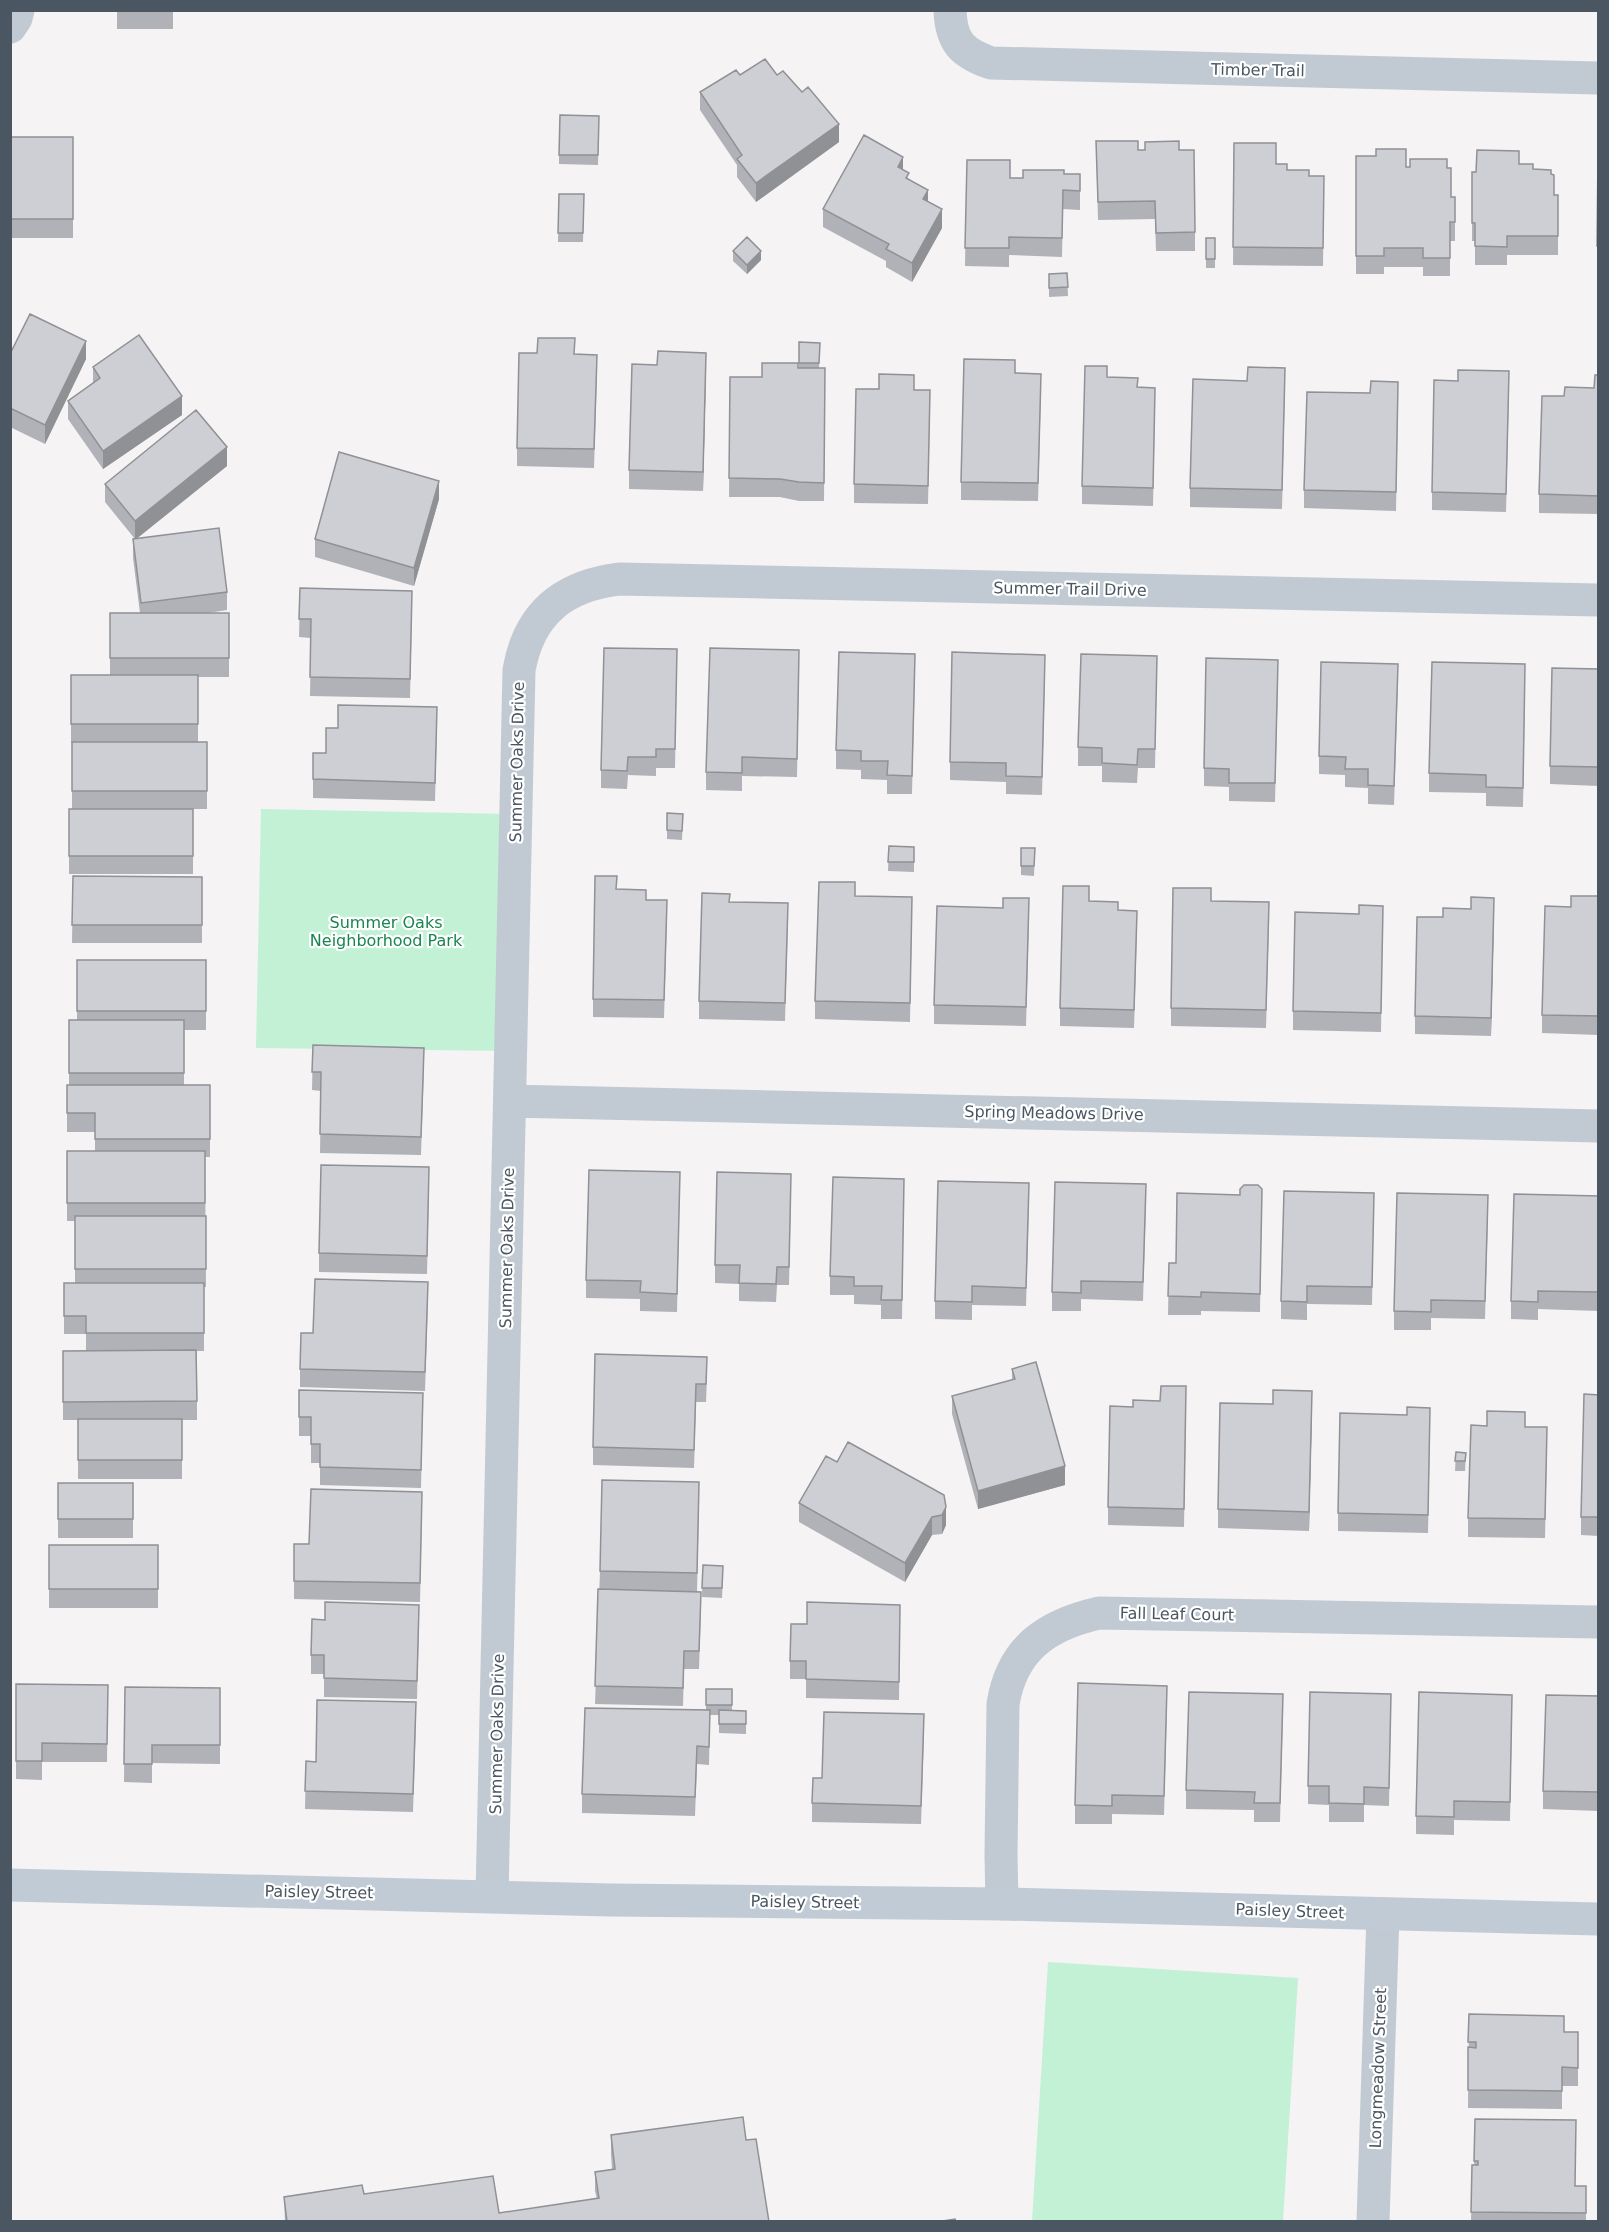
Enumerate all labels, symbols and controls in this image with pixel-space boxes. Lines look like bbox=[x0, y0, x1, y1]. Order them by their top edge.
street label: Timber Trail bbox=[1210, 60, 1305, 80]
street label: Summer Trail Drive bbox=[993, 578, 1147, 600]
street label: Summer Oaks Drive bbox=[506, 681, 528, 843]
park label: Summer Oaks Neighborhood Park bbox=[310, 913, 463, 950]
street label: Spring Meadows Drive bbox=[964, 1102, 1144, 1124]
street label: Summer Oaks Drive bbox=[496, 1167, 518, 1329]
street label: Fall Leaf Court bbox=[1120, 1604, 1234, 1624]
street label: Summer Oaks Drive bbox=[486, 1653, 508, 1815]
street label: Paisley Street bbox=[264, 1882, 374, 1902]
street label: Paisley Street bbox=[750, 1892, 860, 1912]
street label: Paisley Street bbox=[1235, 1900, 1345, 1922]
street label: Longmeadow Street bbox=[1366, 1987, 1390, 2149]

